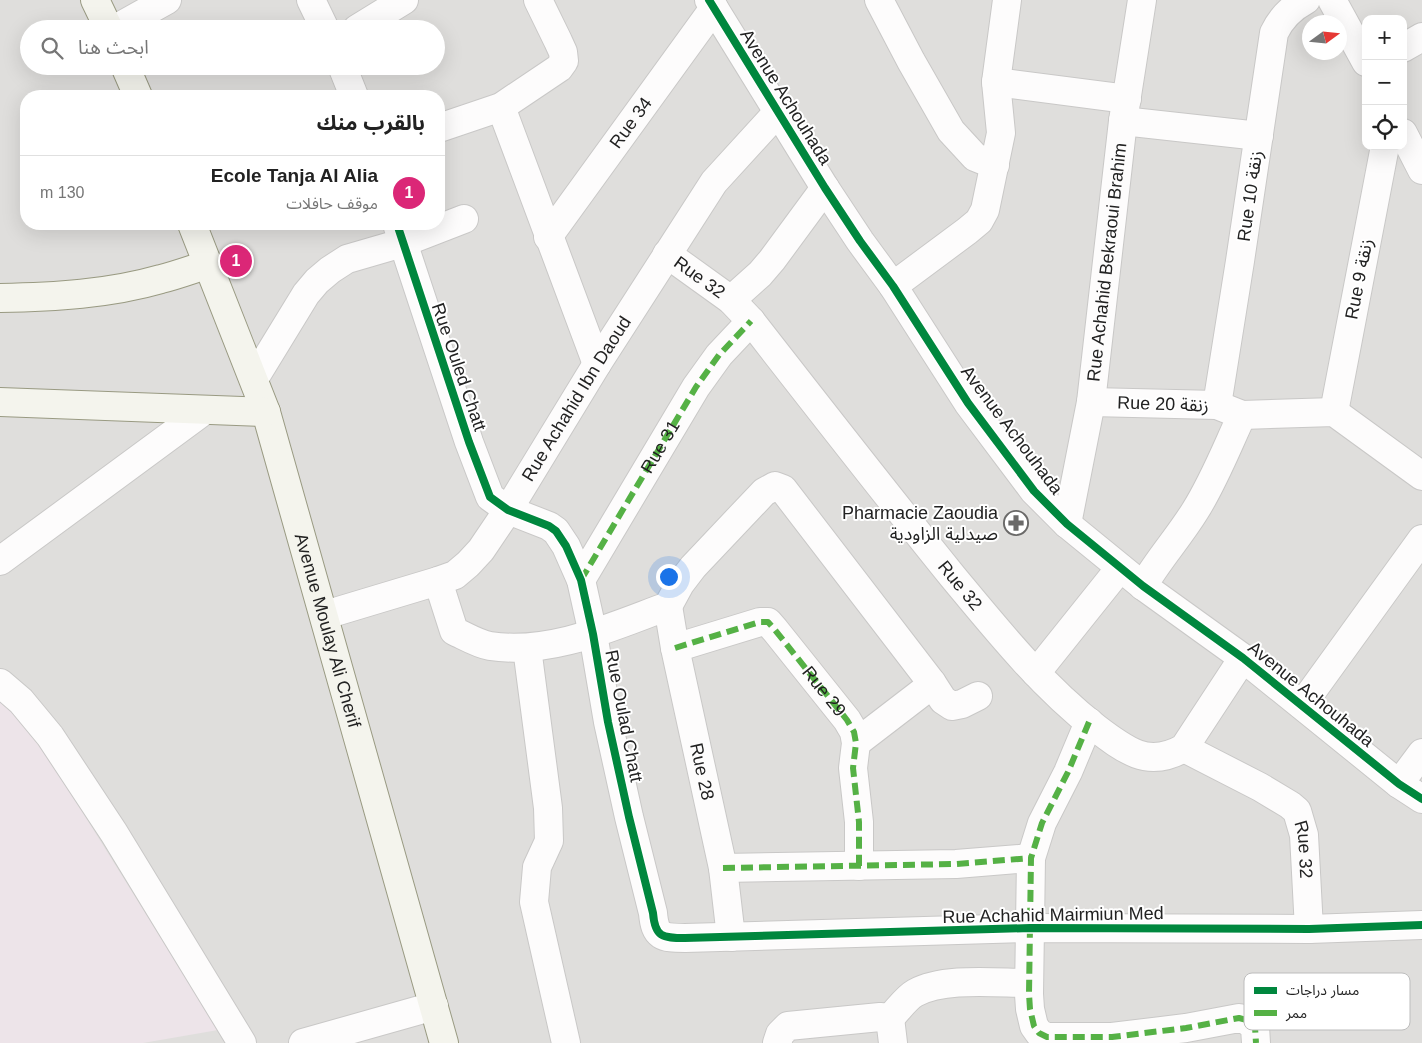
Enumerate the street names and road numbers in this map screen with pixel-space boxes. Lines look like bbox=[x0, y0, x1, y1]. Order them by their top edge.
street label: Avenue Achouhada bbox=[736, 26, 836, 169]
street label: Rue 34 bbox=[606, 93, 656, 152]
street label: Rue Achahid Bekraoui Brahim bbox=[1083, 142, 1130, 383]
street label: Rue 10 زنقة bbox=[1234, 149, 1267, 243]
street label: Rue 9 زنقة bbox=[1341, 237, 1378, 321]
street label: Rue 32 bbox=[670, 252, 729, 302]
street label: Rue Ouled Chatt bbox=[428, 300, 490, 434]
street label: Rue Achahid Ibn Daoud bbox=[518, 313, 635, 485]
street label: Avenue Achouhada bbox=[957, 362, 1067, 499]
street label: Rue 20 زنقة bbox=[1117, 392, 1209, 417]
street label: Rue 31 bbox=[637, 417, 684, 477]
street label: Avenue Moulay Ali Cherif bbox=[291, 531, 365, 731]
street label: Rue 32 bbox=[934, 557, 986, 614]
street label: Avenue Achouhada bbox=[1244, 637, 1379, 751]
street label: Rue Oulad Chatt bbox=[601, 648, 647, 784]
street label: Rue 29 bbox=[798, 662, 850, 720]
street label: Rue 28 bbox=[686, 741, 718, 802]
street label: Rue 32 bbox=[1290, 818, 1316, 879]
street label: Rue Achahid Mairmiun Med bbox=[942, 903, 1164, 927]

